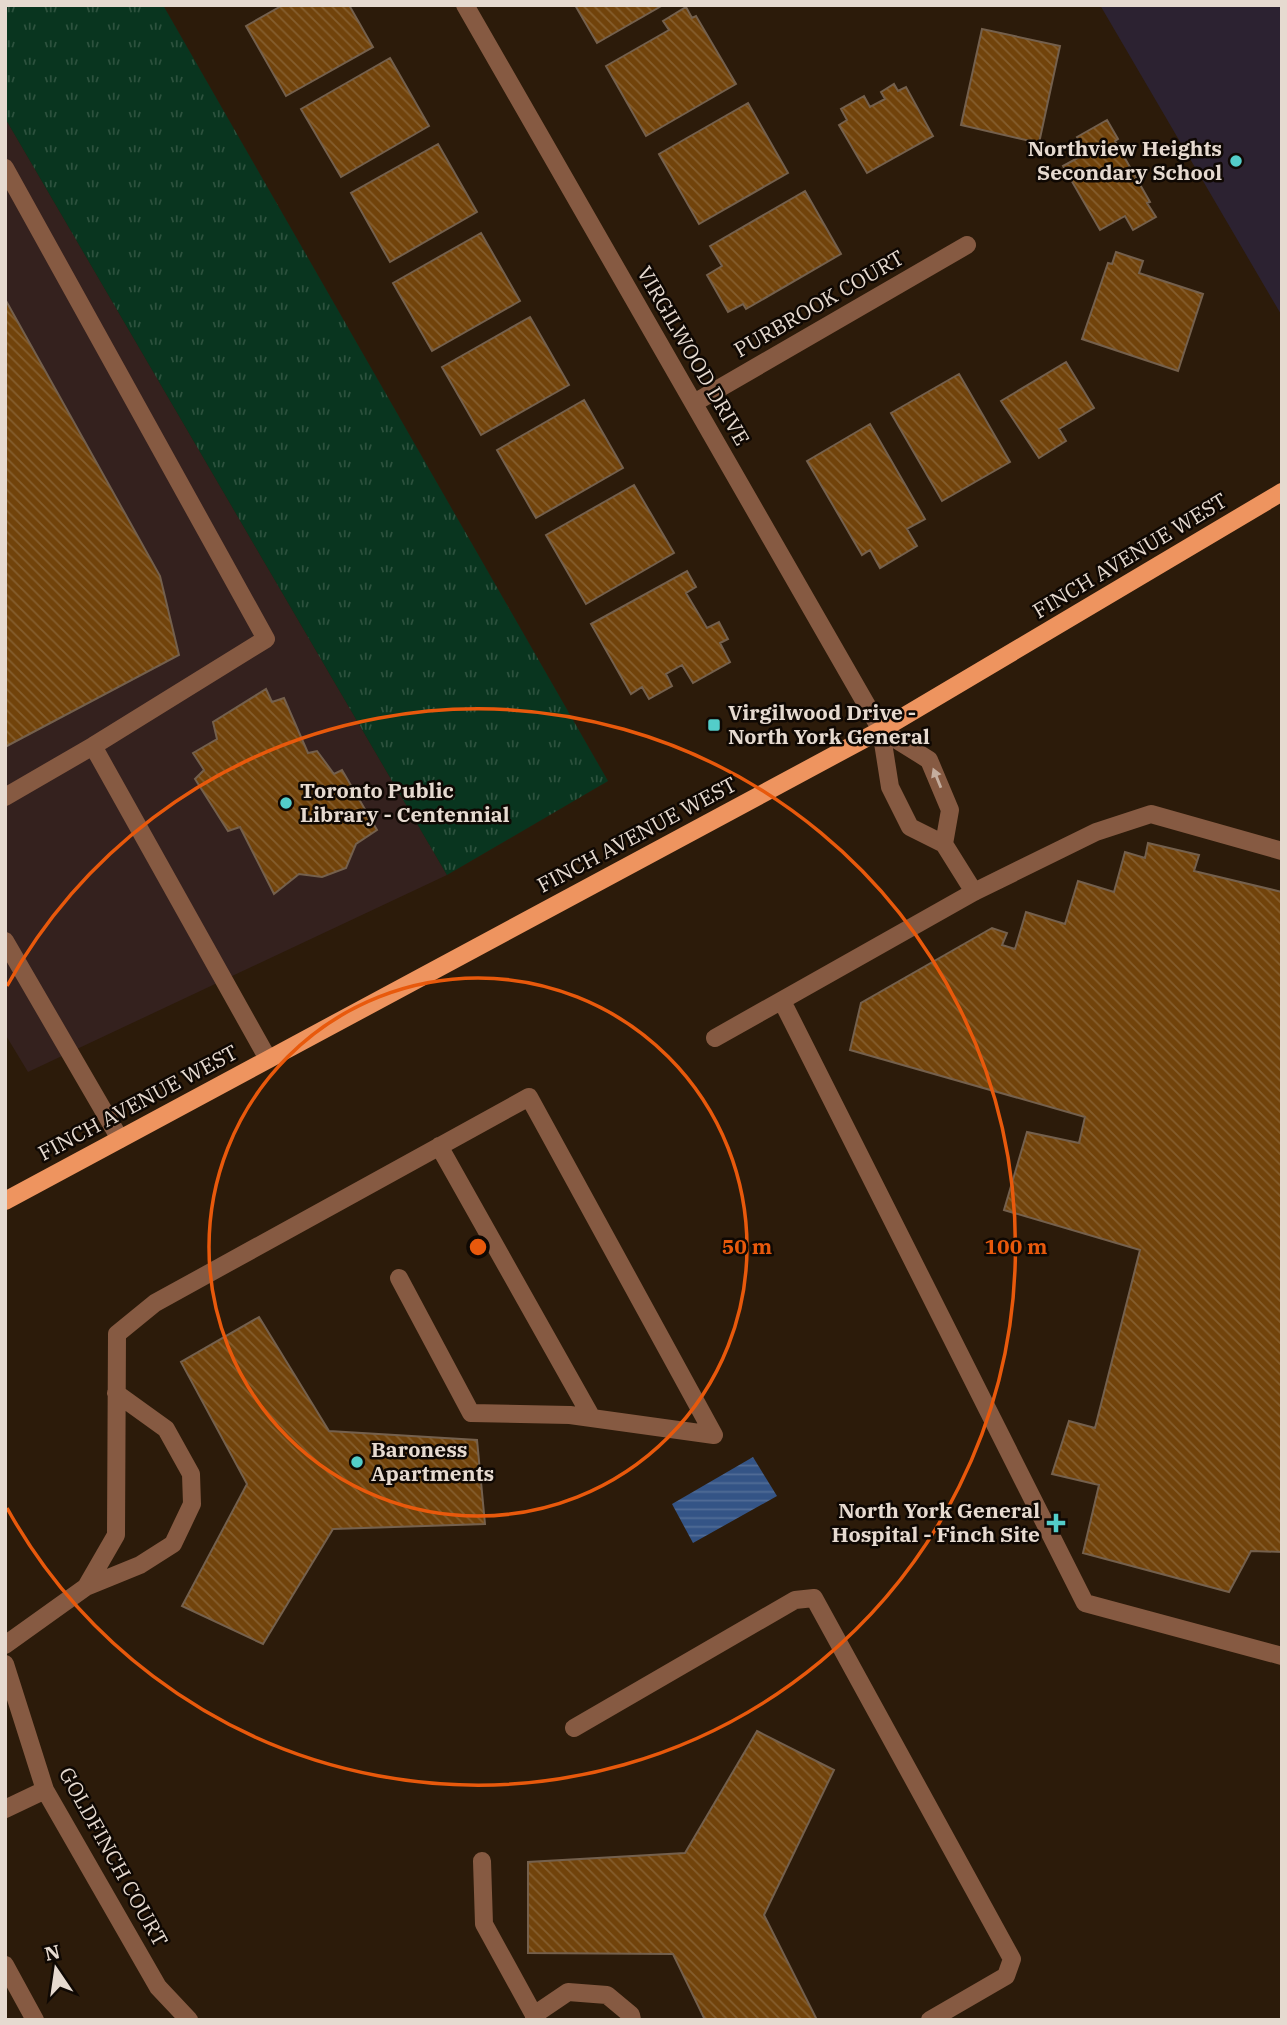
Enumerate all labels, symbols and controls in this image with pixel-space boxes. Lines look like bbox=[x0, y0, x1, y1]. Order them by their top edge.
place label: Northview Heights Secondary School bbox=[1028, 134, 1222, 186]
marker: Northview Heights Secondary School bbox=[1228, 153, 1244, 169]
street label: PURBROOK COURT bbox=[728, 243, 909, 363]
street label: VIRGILWOOD DRIVE bbox=[631, 261, 757, 450]
street label: FINCH AVENUE WEST bbox=[1027, 486, 1232, 624]
place label: Virgilwood Drive - North York General bbox=[728, 698, 930, 750]
marker: Virgilwood Drive - North York General bbox=[706, 717, 722, 733]
one-way arrow bbox=[931, 768, 942, 789]
street label: FINCH AVENUE WEST bbox=[532, 770, 741, 899]
place label: Toronto Public Library - Centennial bbox=[300, 776, 510, 828]
marker: Toronto Public Library - Centennial bbox=[278, 795, 294, 811]
street label: FINCH AVENUE WEST bbox=[33, 1038, 242, 1167]
text: 50 m bbox=[722, 1232, 772, 1260]
text: 100 m bbox=[984, 1232, 1048, 1260]
centre of rings bbox=[466, 1235, 490, 1259]
place label: Baroness Apartments bbox=[371, 1435, 494, 1487]
marker: Baroness Apartments bbox=[349, 1454, 365, 1470]
place label: North York General Hospital - Finch Site bbox=[831, 1496, 1040, 1548]
marker: North York General Hospital - Finch Site bbox=[1046, 1513, 1066, 1533]
street label: GOLDFINCH COURT bbox=[53, 1763, 173, 1951]
north arrow bbox=[21, 1934, 91, 2004]

